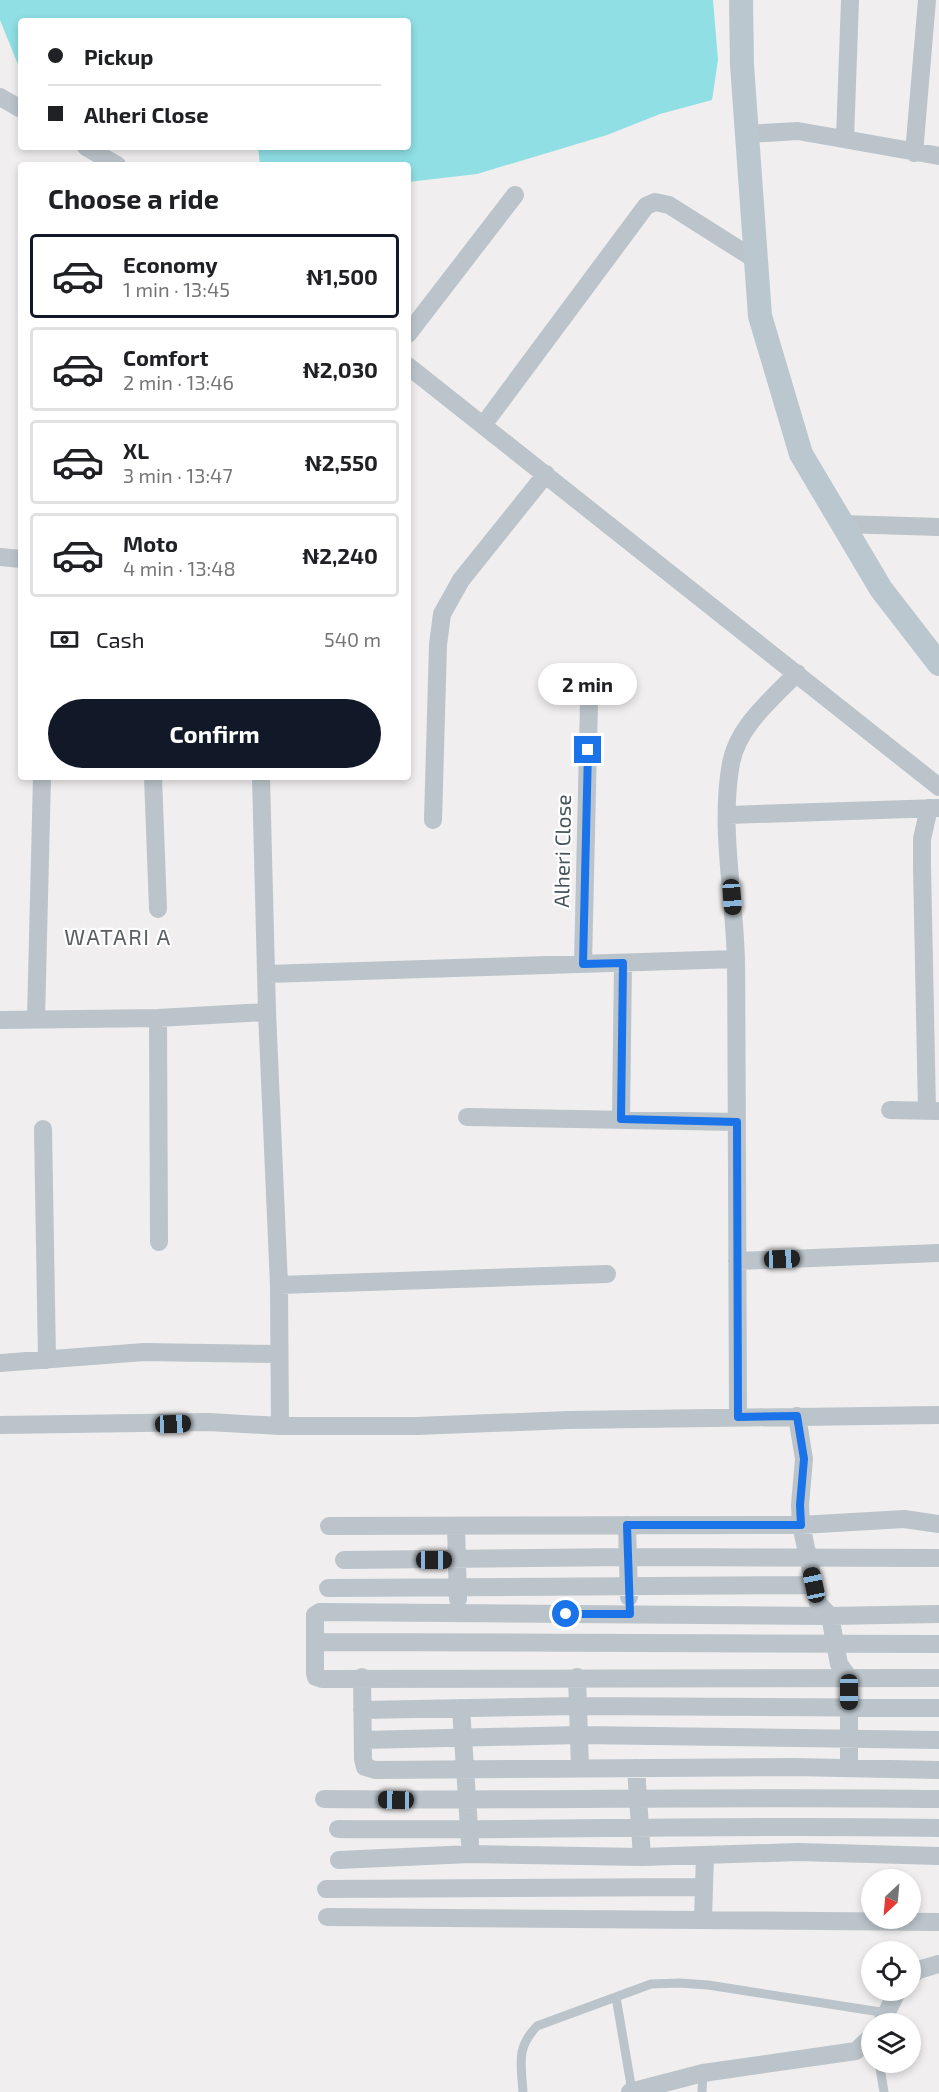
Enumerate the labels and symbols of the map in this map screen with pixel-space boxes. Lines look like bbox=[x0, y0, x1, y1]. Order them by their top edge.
callout: 2 min bbox=[538, 663, 638, 705]
route end bbox=[574, 736, 601, 763]
street label: Alheri Close bbox=[548, 794, 575, 908]
car bbox=[722, 878, 742, 916]
district label: WATARI A bbox=[64, 923, 172, 949]
car bbox=[764, 1249, 800, 1269]
car bbox=[155, 1414, 191, 1434]
car bbox=[416, 1551, 452, 1569]
car bbox=[801, 1566, 827, 1604]
route start bbox=[552, 1600, 579, 1627]
car bbox=[840, 1674, 858, 1710]
car bbox=[378, 1791, 414, 1809]
north arrow bbox=[861, 1869, 921, 1929]

